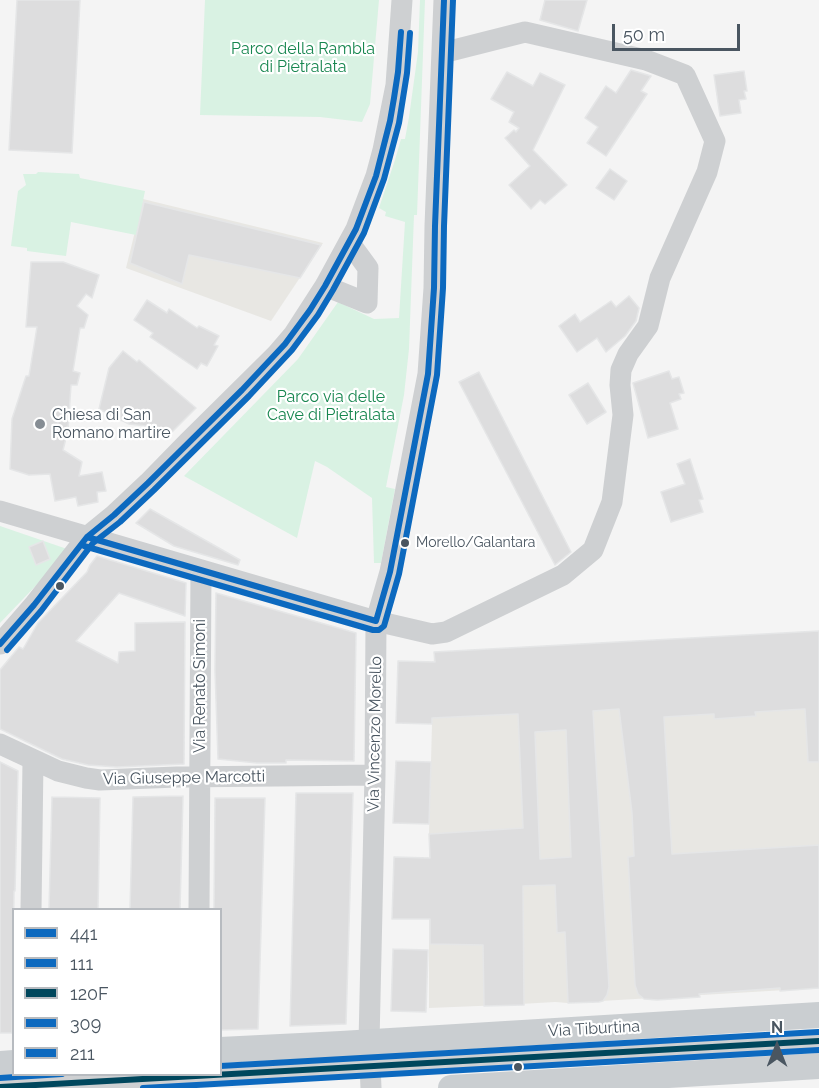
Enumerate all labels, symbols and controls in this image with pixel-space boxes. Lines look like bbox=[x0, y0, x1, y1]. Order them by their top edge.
scale bar bbox=[615, 12, 742, 50]
text: 50 m bbox=[623, 24, 665, 45]
park label: Parco della Rambla di Pietralata bbox=[231, 39, 375, 77]
park label: Parco via delle Cave di Pietralata bbox=[267, 387, 395, 425]
place label: Chiesa di San Romano martire bbox=[52, 405, 171, 443]
marker: Chiesa di San Romano martire bbox=[33, 417, 47, 431]
place label: Morello/Galantara bbox=[416, 535, 535, 551]
marker: Morello/Galantara bbox=[399, 537, 411, 549]
unlabelled marker bbox=[54, 580, 66, 592]
street label: Via Renato Simoni bbox=[190, 619, 210, 753]
street label: Via Vincenzo Morello bbox=[364, 656, 386, 812]
street label: Via Giuseppe Marcotti bbox=[103, 767, 265, 789]
legend bbox=[12, 908, 222, 1076]
text: 441 bbox=[70, 923, 97, 944]
text: 111 bbox=[70, 953, 93, 974]
text: 120F bbox=[70, 983, 109, 1004]
text: 309 bbox=[70, 1013, 101, 1034]
north arrow bbox=[747, 1016, 807, 1076]
street label: Via Tiburtina bbox=[547, 1017, 641, 1041]
text: N bbox=[771, 1018, 783, 1037]
text: 211 bbox=[70, 1043, 95, 1064]
unlabelled marker bbox=[512, 1061, 524, 1073]

